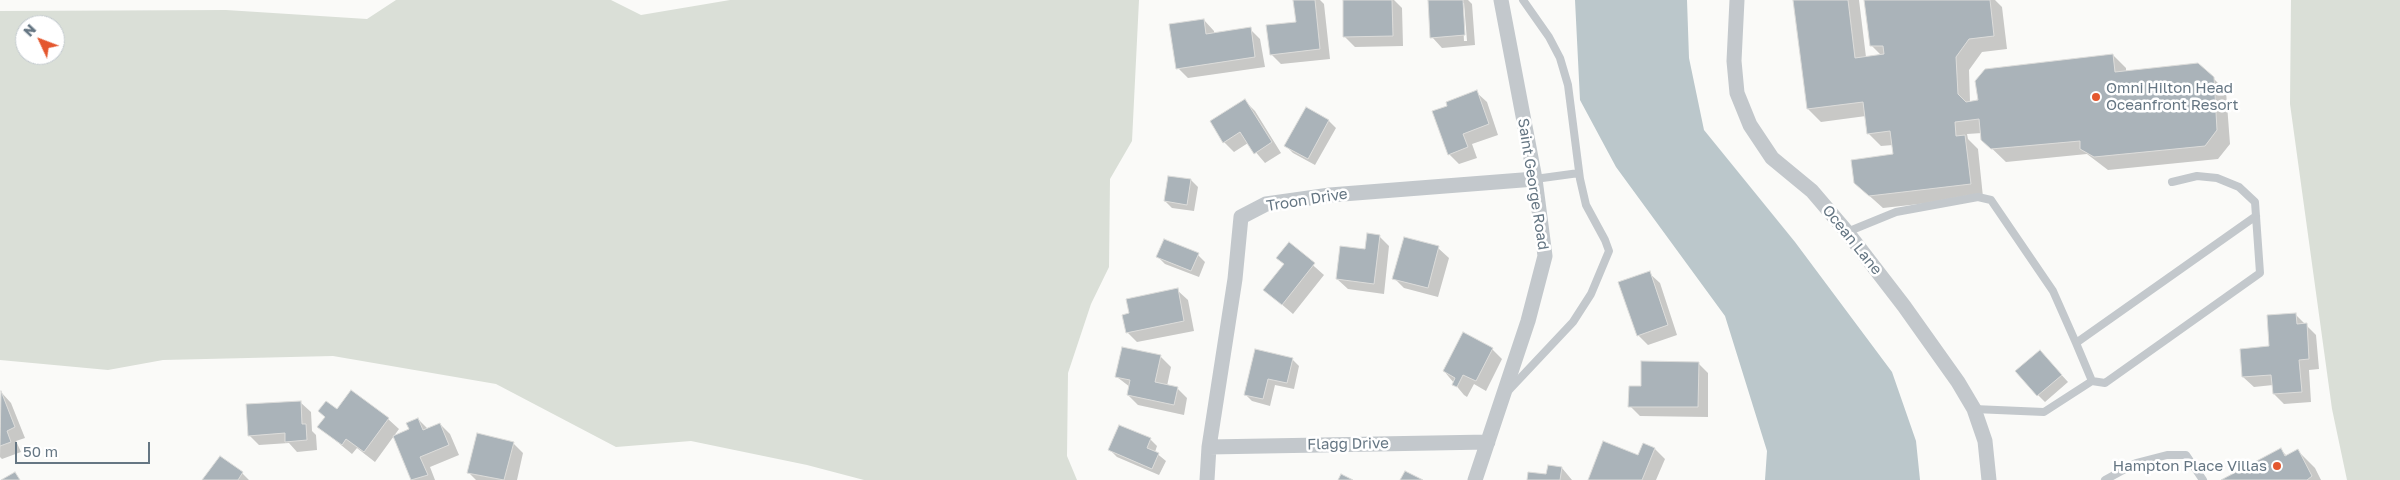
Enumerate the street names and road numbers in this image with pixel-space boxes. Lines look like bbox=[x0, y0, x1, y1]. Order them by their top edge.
street label: Saint George Road bbox=[1514, 117, 1552, 251]
street label: Troon Drive bbox=[1265, 185, 1349, 215]
street label: Ocean Lane bbox=[1818, 201, 1886, 279]
street label: Flagg Drive bbox=[1307, 434, 1389, 454]

